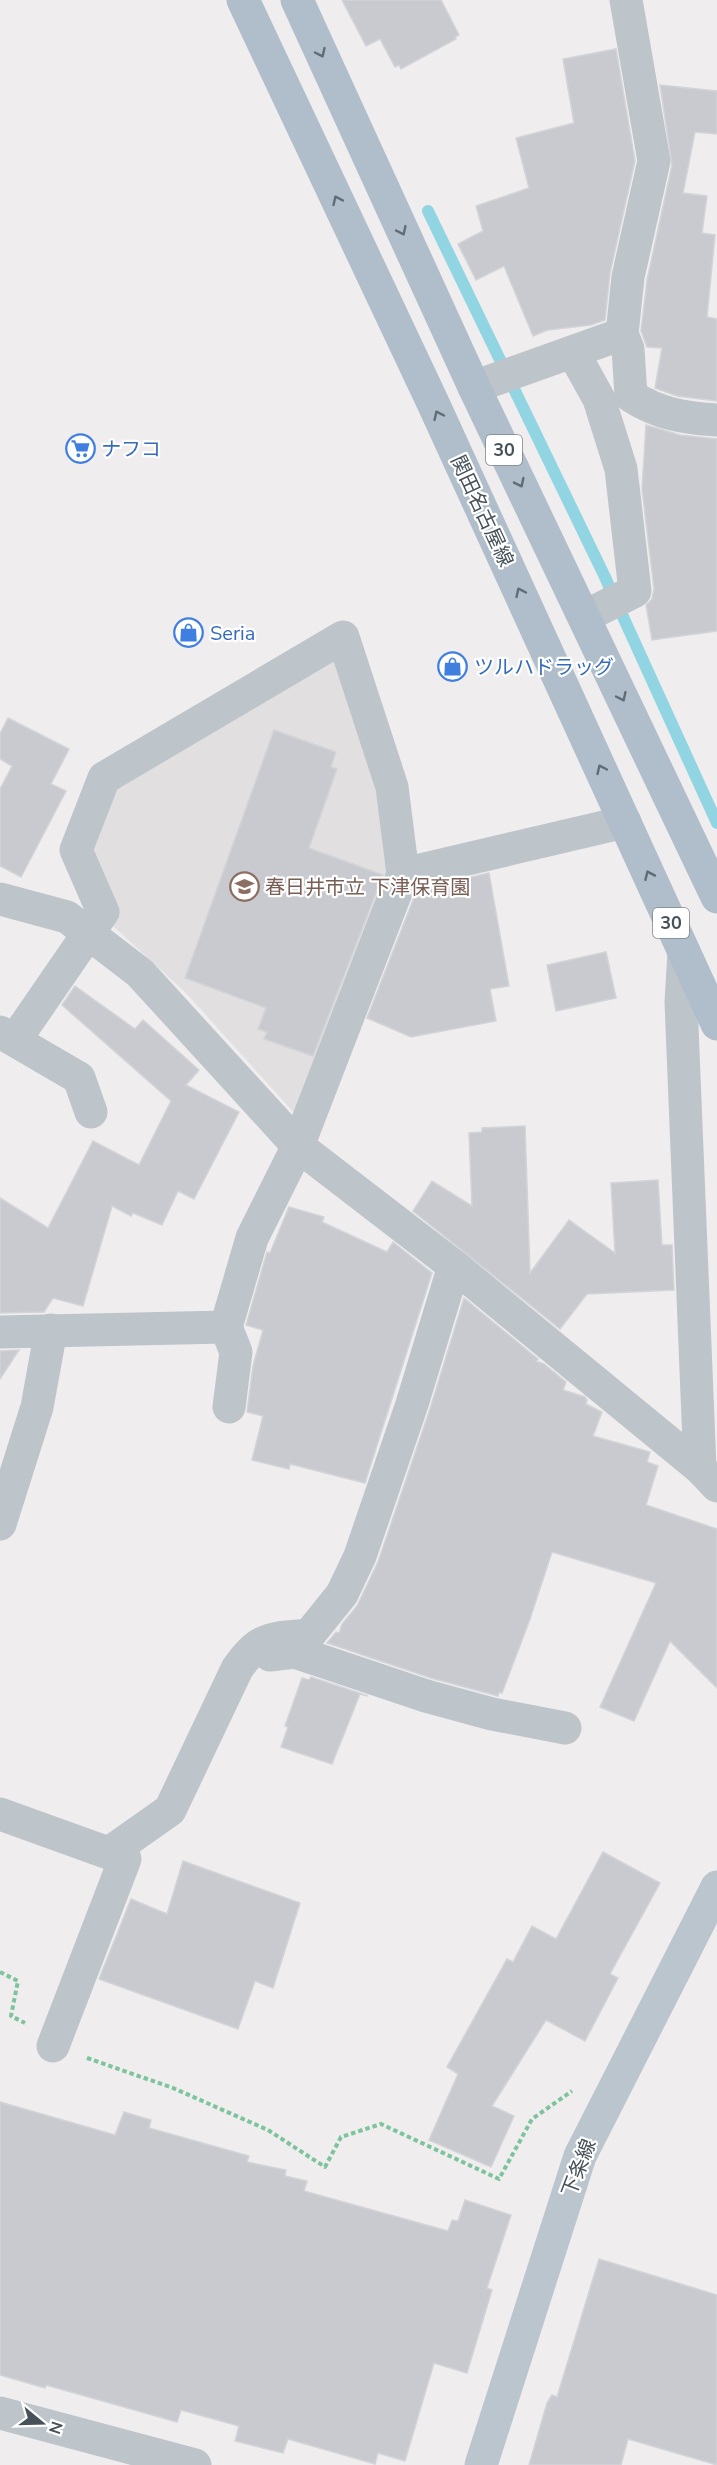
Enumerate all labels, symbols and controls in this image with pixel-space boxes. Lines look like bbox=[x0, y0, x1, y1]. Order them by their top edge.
one-way arrow bbox=[314, 47, 326, 58]
one-way arrow bbox=[333, 196, 345, 207]
one-way arrow bbox=[395, 224, 407, 235]
one-way arrow bbox=[434, 410, 446, 421]
supermarket icon: ナフコ bbox=[64, 433, 96, 465]
road number: 30 bbox=[486, 435, 522, 465]
place label: ナフコ bbox=[101, 436, 161, 463]
street label: 関田名古屋線 bbox=[444, 451, 520, 571]
one-way arrow bbox=[513, 477, 524, 488]
one-way arrow bbox=[515, 587, 527, 598]
shop icon: Seria bbox=[173, 617, 205, 649]
place label: Seria bbox=[210, 620, 255, 647]
shop icon: ツルハドラッグ bbox=[437, 651, 469, 683]
place label: ツルハドラッグ bbox=[474, 654, 614, 681]
one-way arrow bbox=[615, 691, 627, 702]
one-way arrow bbox=[596, 765, 608, 776]
school or university icon: 春日井市立 下津保育園 bbox=[228, 871, 260, 903]
one-way arrow bbox=[644, 871, 656, 882]
place label: 春日井市立 下津保育園 bbox=[265, 874, 470, 901]
road number: 30 bbox=[653, 908, 689, 938]
street label: 下条線 bbox=[556, 2135, 602, 2201]
north arrow bbox=[12, 2393, 72, 2453]
text: N bbox=[43, 2418, 68, 2437]

